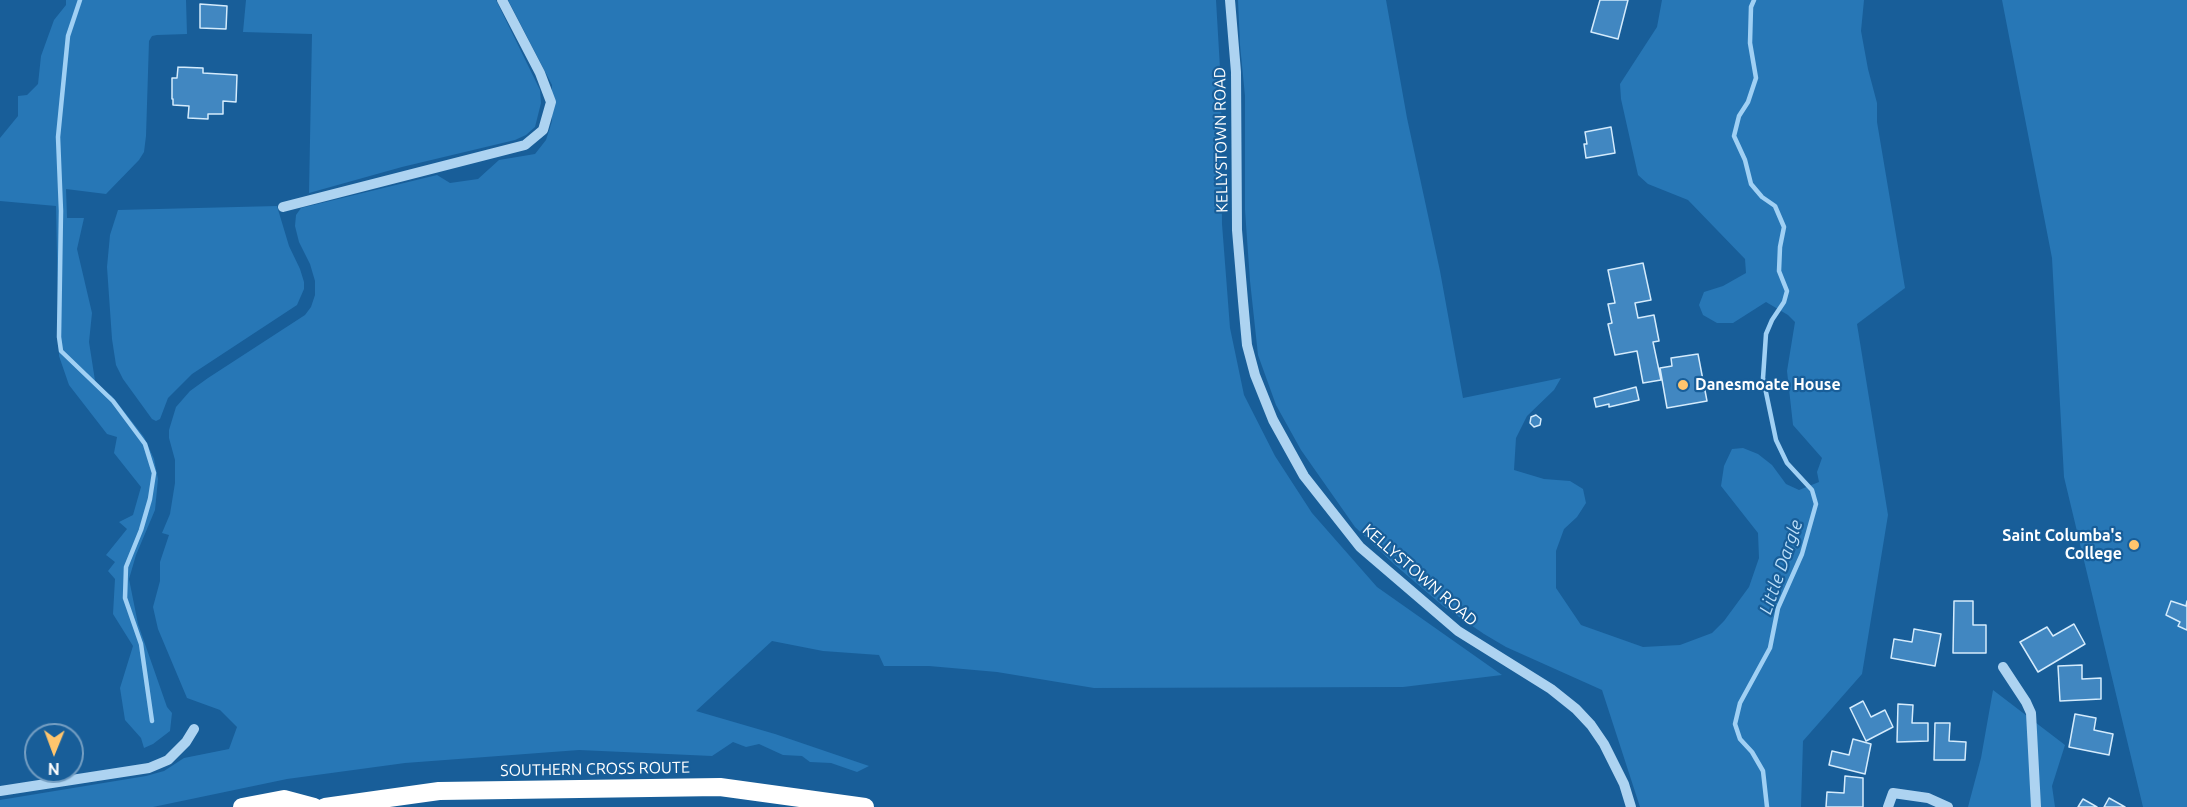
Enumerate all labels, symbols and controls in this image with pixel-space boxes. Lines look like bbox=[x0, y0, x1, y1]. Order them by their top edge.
street label: KELLYSTOWN ROAD bbox=[1210, 67, 1232, 213]
place label: Danesmoate House bbox=[1695, 375, 1841, 395]
marker: Danesmoate House bbox=[1676, 378, 1690, 392]
water label: Little Dargle bbox=[1755, 517, 1807, 617]
street label: KELLYSTOWN ROAD bbox=[1359, 520, 1481, 630]
place label: Saint Columba's College bbox=[2002, 526, 2122, 564]
marker: Saint Columba's College bbox=[2127, 538, 2141, 552]
north arrow bbox=[24, 723, 84, 783]
street label: SOUTHERN CROSS ROUTE bbox=[500, 758, 690, 780]
text: N bbox=[48, 760, 60, 778]

